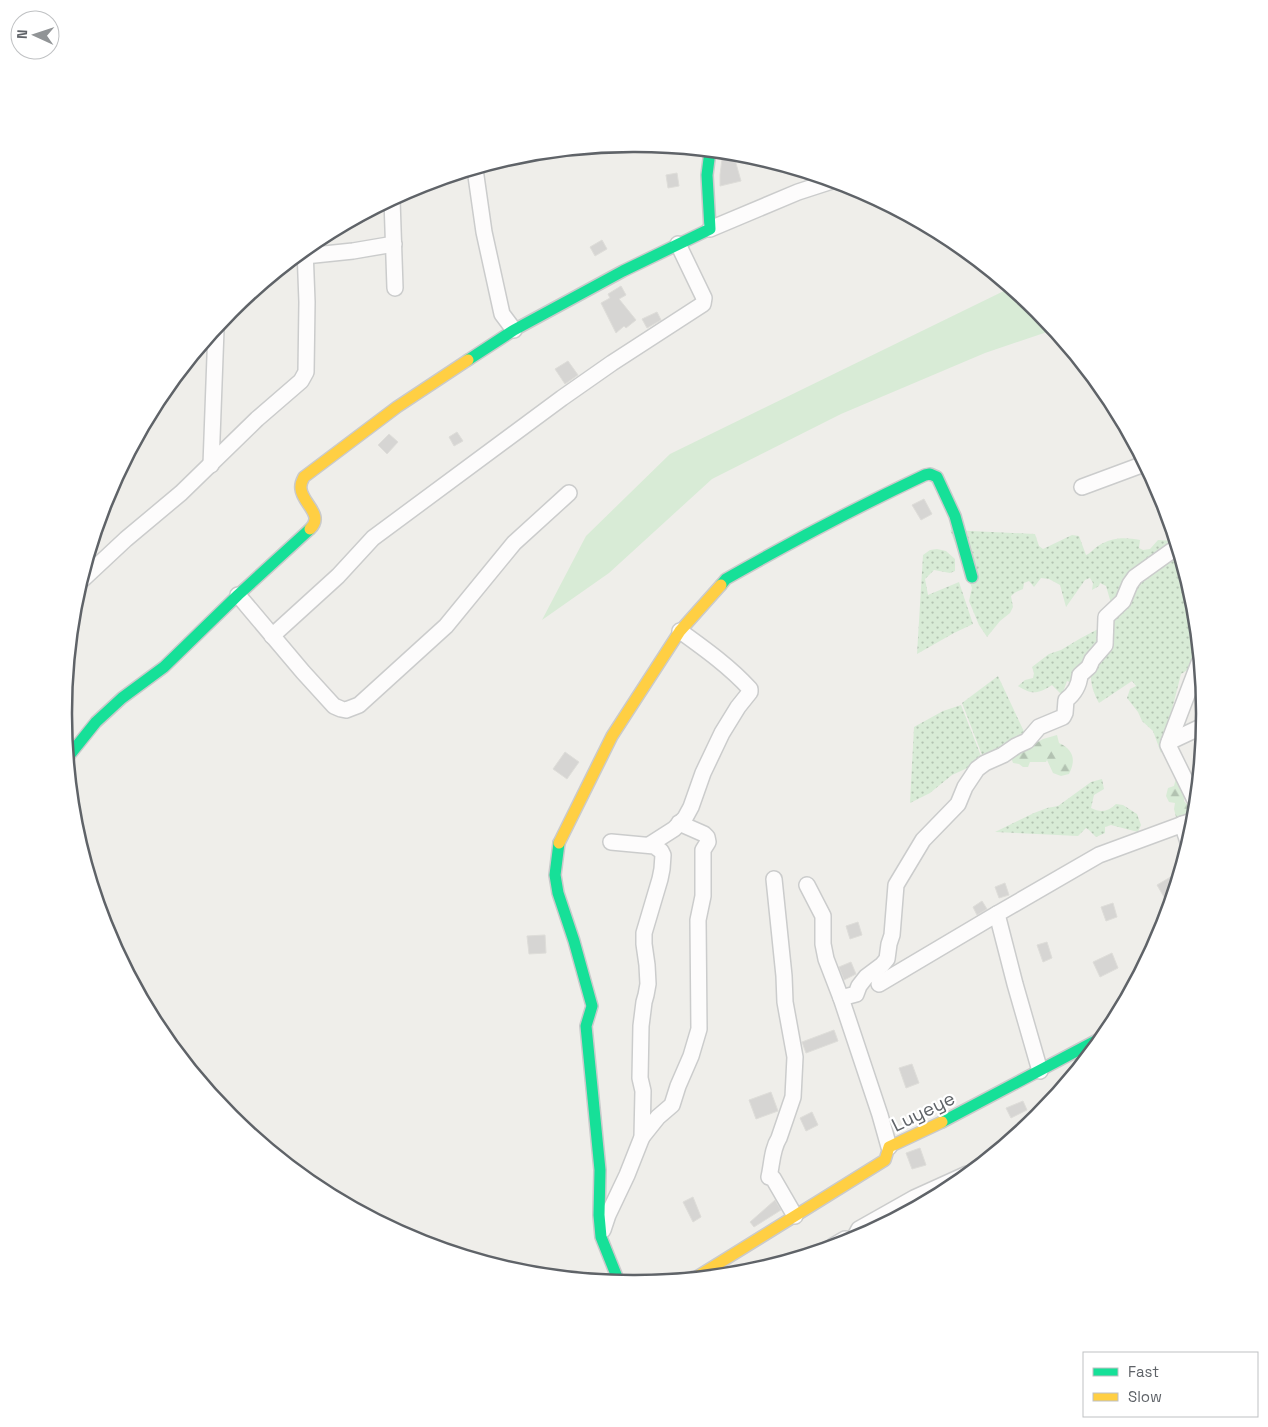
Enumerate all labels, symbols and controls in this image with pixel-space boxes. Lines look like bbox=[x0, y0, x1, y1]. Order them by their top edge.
north arrow bbox=[10, 10, 60, 60]
text: N bbox=[13, 29, 31, 39]
street label: Luyeye bbox=[887, 1085, 959, 1138]
legend bbox=[1083, 1352, 1258, 1417]
text: Fast bbox=[1128, 1362, 1159, 1381]
text: Slow bbox=[1128, 1387, 1162, 1406]

